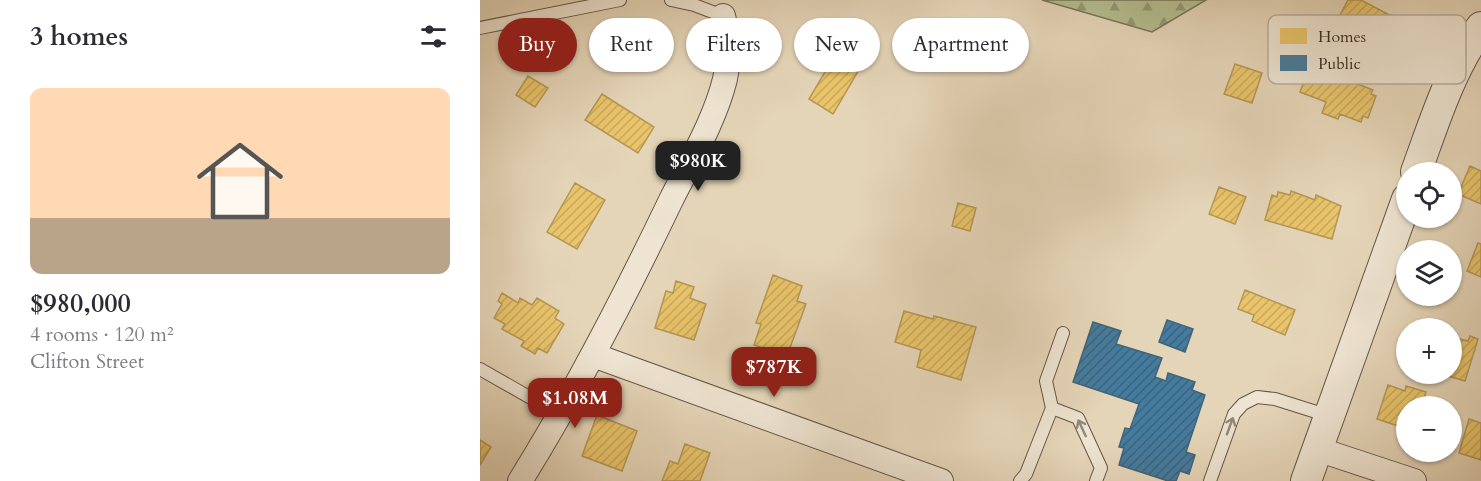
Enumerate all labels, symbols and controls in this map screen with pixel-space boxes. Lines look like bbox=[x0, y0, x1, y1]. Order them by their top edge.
legend bbox=[1268, 15, 1466, 84]
chip: Buy bbox=[498, 18, 577, 72]
chip: Rent bbox=[589, 18, 674, 72]
chip: Filters bbox=[686, 18, 782, 72]
chip: New bbox=[794, 18, 880, 72]
chip: Apartment bbox=[892, 18, 1029, 72]
text: 3 homes bbox=[30, 19, 128, 54]
icon: filters bbox=[417, 20, 450, 53]
text: Homes bbox=[1318, 26, 1366, 48]
text: Public bbox=[1318, 53, 1361, 75]
icon: home bbox=[186, 127, 294, 235]
pin: $980K bbox=[656, 141, 740, 192]
text: $980K bbox=[669, 147, 727, 174]
map controls bbox=[1396, 162, 1462, 462]
button: locate bbox=[1396, 162, 1462, 228]
button: layers bbox=[1396, 240, 1462, 306]
text: $980,000 bbox=[30, 286, 131, 321]
button: + bbox=[1396, 318, 1462, 384]
text: 4 rooms · 120 m² bbox=[30, 321, 174, 348]
pin: $787K bbox=[732, 347, 816, 398]
text: Clifton Street bbox=[30, 348, 144, 375]
text: $787K bbox=[745, 353, 803, 380]
pin: $1.08M bbox=[526, 378, 624, 429]
text: $1.08M bbox=[542, 384, 608, 411]
button: − bbox=[1396, 396, 1462, 462]
one-way arrow bbox=[1225, 417, 1236, 436]
one-way arrow bbox=[1076, 419, 1088, 437]

